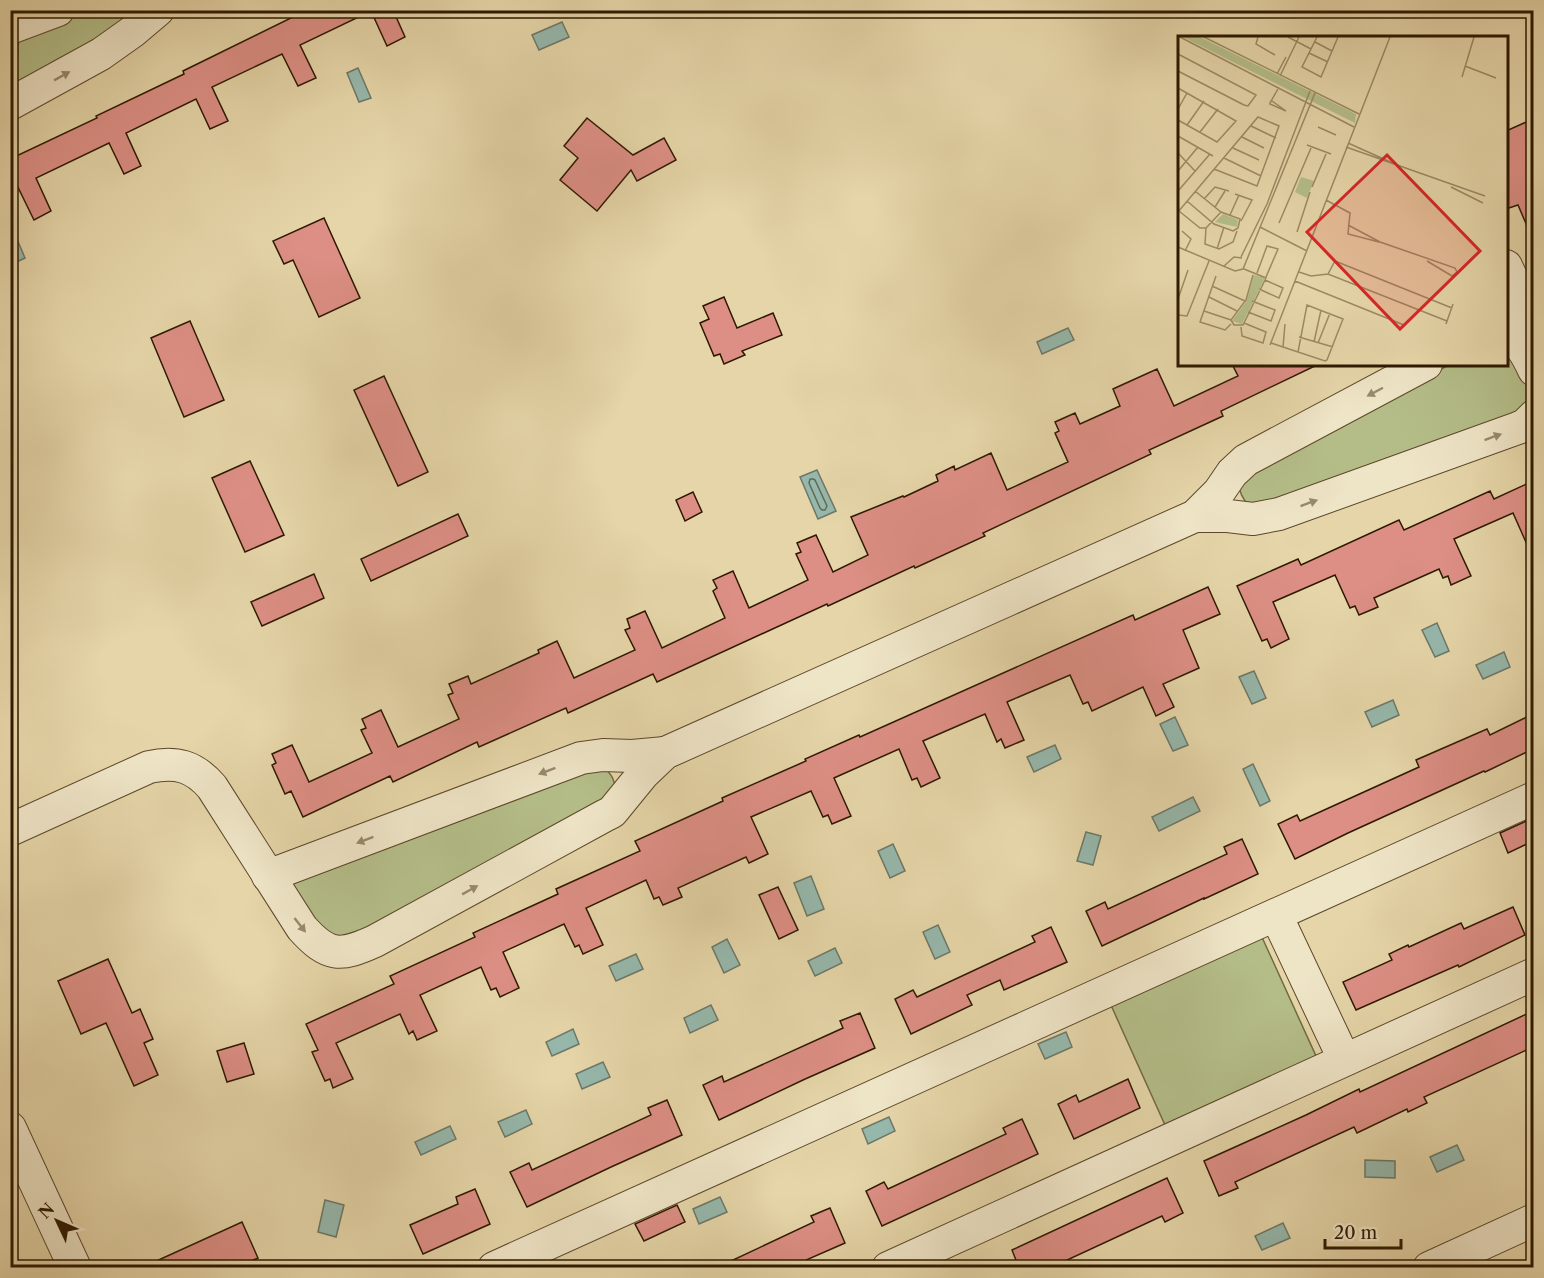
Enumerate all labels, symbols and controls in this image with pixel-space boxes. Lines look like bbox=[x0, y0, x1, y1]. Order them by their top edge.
inset map bbox=[1178, 36, 1508, 366]
one-way arrow bbox=[54, 71, 71, 81]
one-way arrow bbox=[1366, 387, 1383, 397]
one-way arrow bbox=[1484, 432, 1502, 442]
one-way arrow bbox=[1300, 498, 1318, 508]
one-way arrow bbox=[538, 767, 556, 776]
one-way arrow bbox=[356, 835, 374, 845]
one-way arrow bbox=[461, 885, 478, 895]
one-way arrow bbox=[294, 917, 306, 933]
north arrow bbox=[27, 1191, 87, 1251]
text: N bbox=[34, 1199, 58, 1223]
scale bar bbox=[1325, 1212, 1402, 1250]
text: 20 m bbox=[1334, 1222, 1378, 1244]

